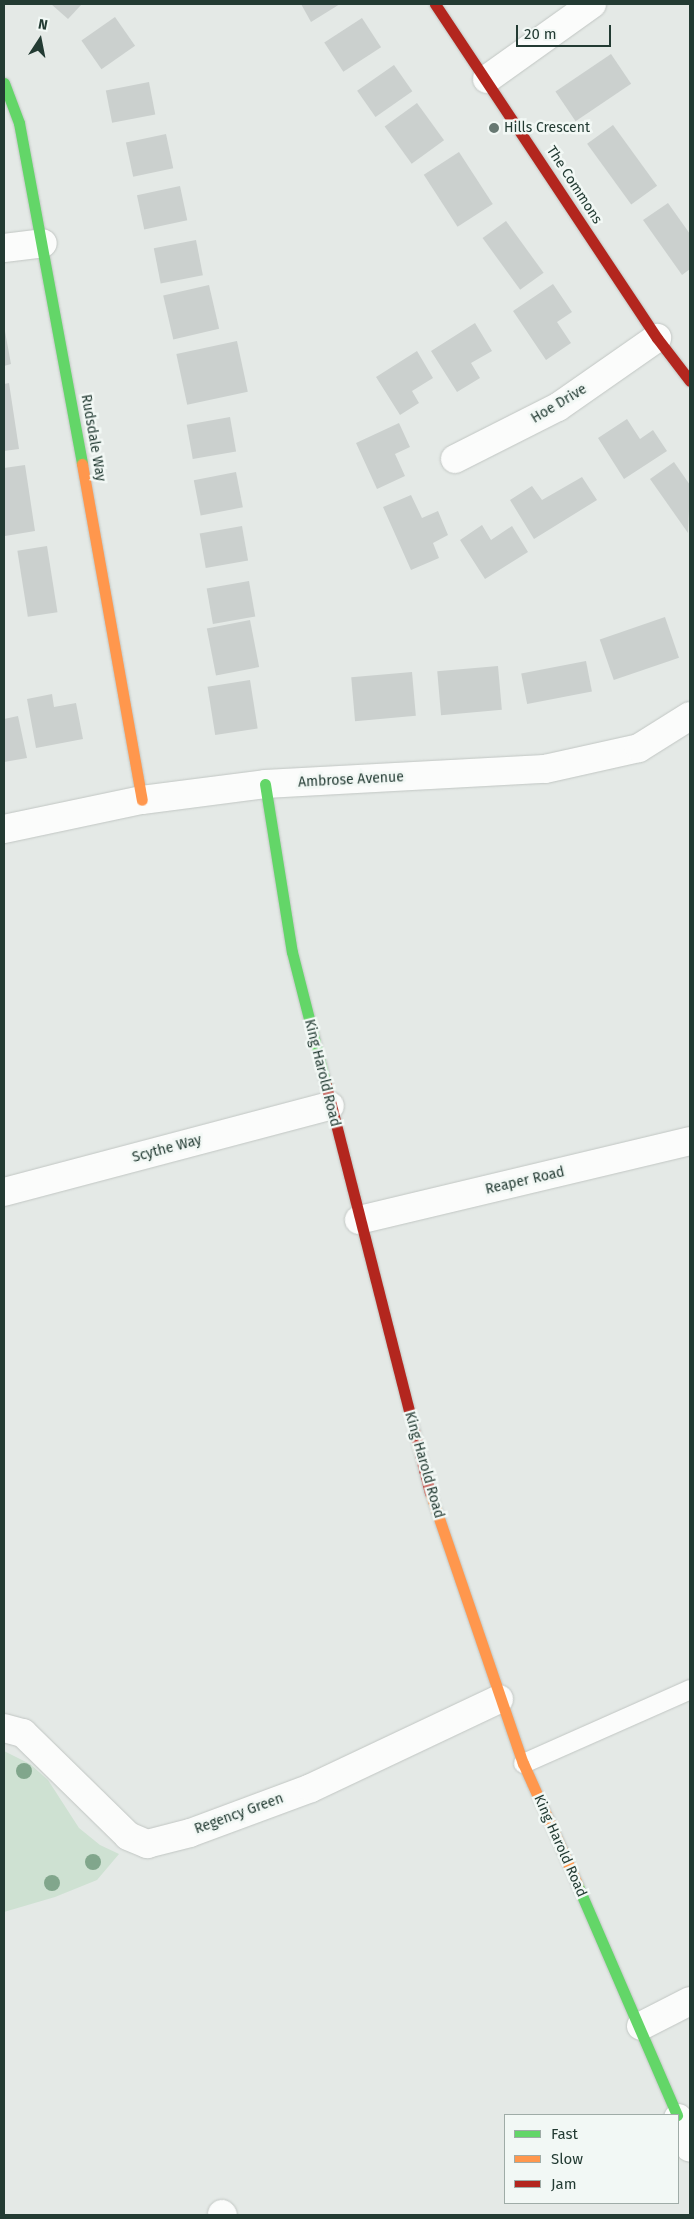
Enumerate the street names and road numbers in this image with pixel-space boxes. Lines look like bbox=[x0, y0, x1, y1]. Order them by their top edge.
street label: The Commons bbox=[543, 143, 605, 227]
street label: Hoe Drive bbox=[528, 381, 590, 427]
street label: Rudsdale Way bbox=[77, 393, 109, 483]
street label: Ambrose Avenue bbox=[298, 769, 404, 791]
street label: King Harold Road bbox=[301, 1018, 343, 1128]
street label: Scythe Way bbox=[130, 1132, 204, 1166]
street label: Reaper Road bbox=[484, 1164, 566, 1198]
street label: King Harold Road bbox=[401, 1410, 447, 1520]
street label: Regency Green bbox=[192, 1790, 286, 1838]
street label: King Harold Road bbox=[530, 1792, 590, 1900]

